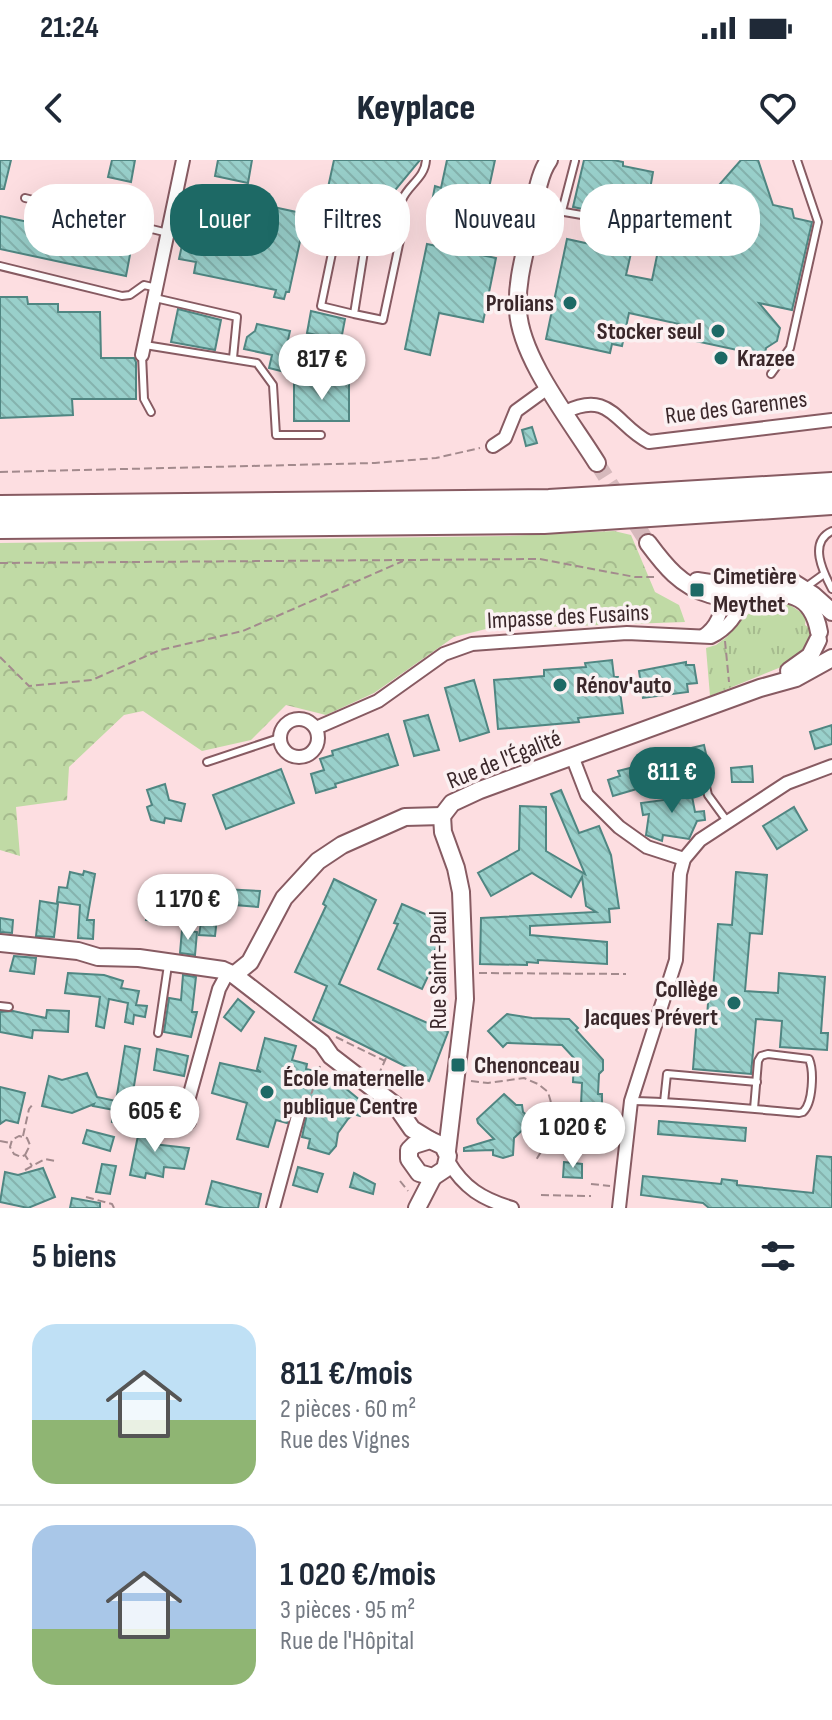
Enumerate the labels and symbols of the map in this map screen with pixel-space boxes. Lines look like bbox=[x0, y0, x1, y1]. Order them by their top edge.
place label: Prolians bbox=[486, 289, 554, 318]
marker: Prolians bbox=[561, 294, 579, 312]
place label: Stocker seul bbox=[597, 317, 702, 346]
marker: Stocker seul bbox=[709, 322, 727, 340]
pin: 817 € bbox=[266, 334, 378, 402]
place label: Krazee bbox=[737, 344, 795, 373]
marker: Krazee bbox=[712, 349, 730, 367]
street label: Rue des Garennes bbox=[663, 384, 809, 431]
place label: Cimetière Meythet bbox=[713, 562, 797, 619]
marker: Cimetière Meythet bbox=[688, 581, 706, 599]
street label: Impasse des Fusains bbox=[486, 598, 650, 635]
place label: Rénov'auto bbox=[576, 671, 672, 700]
marker: Rénov'auto bbox=[551, 676, 569, 694]
street label: Rue de l'Égalité bbox=[443, 723, 566, 796]
pin: 811 € bbox=[616, 747, 728, 815]
pin: 1 170 € bbox=[114, 874, 262, 942]
street label: Rue Saint-Paul bbox=[424, 911, 453, 1029]
place label: Collège Jacques Prévert bbox=[584, 975, 718, 1032]
marker: Collège Jacques Prévert bbox=[725, 994, 743, 1012]
place label: Chenonceau bbox=[474, 1051, 580, 1080]
marker: Chenonceau bbox=[449, 1056, 467, 1074]
place label: École maternelle publique Centre bbox=[283, 1064, 425, 1121]
marker: École maternelle publique Centre bbox=[258, 1083, 276, 1101]
pin: 605 € bbox=[99, 1086, 211, 1154]
pin: 1 020 € bbox=[499, 1102, 647, 1170]

